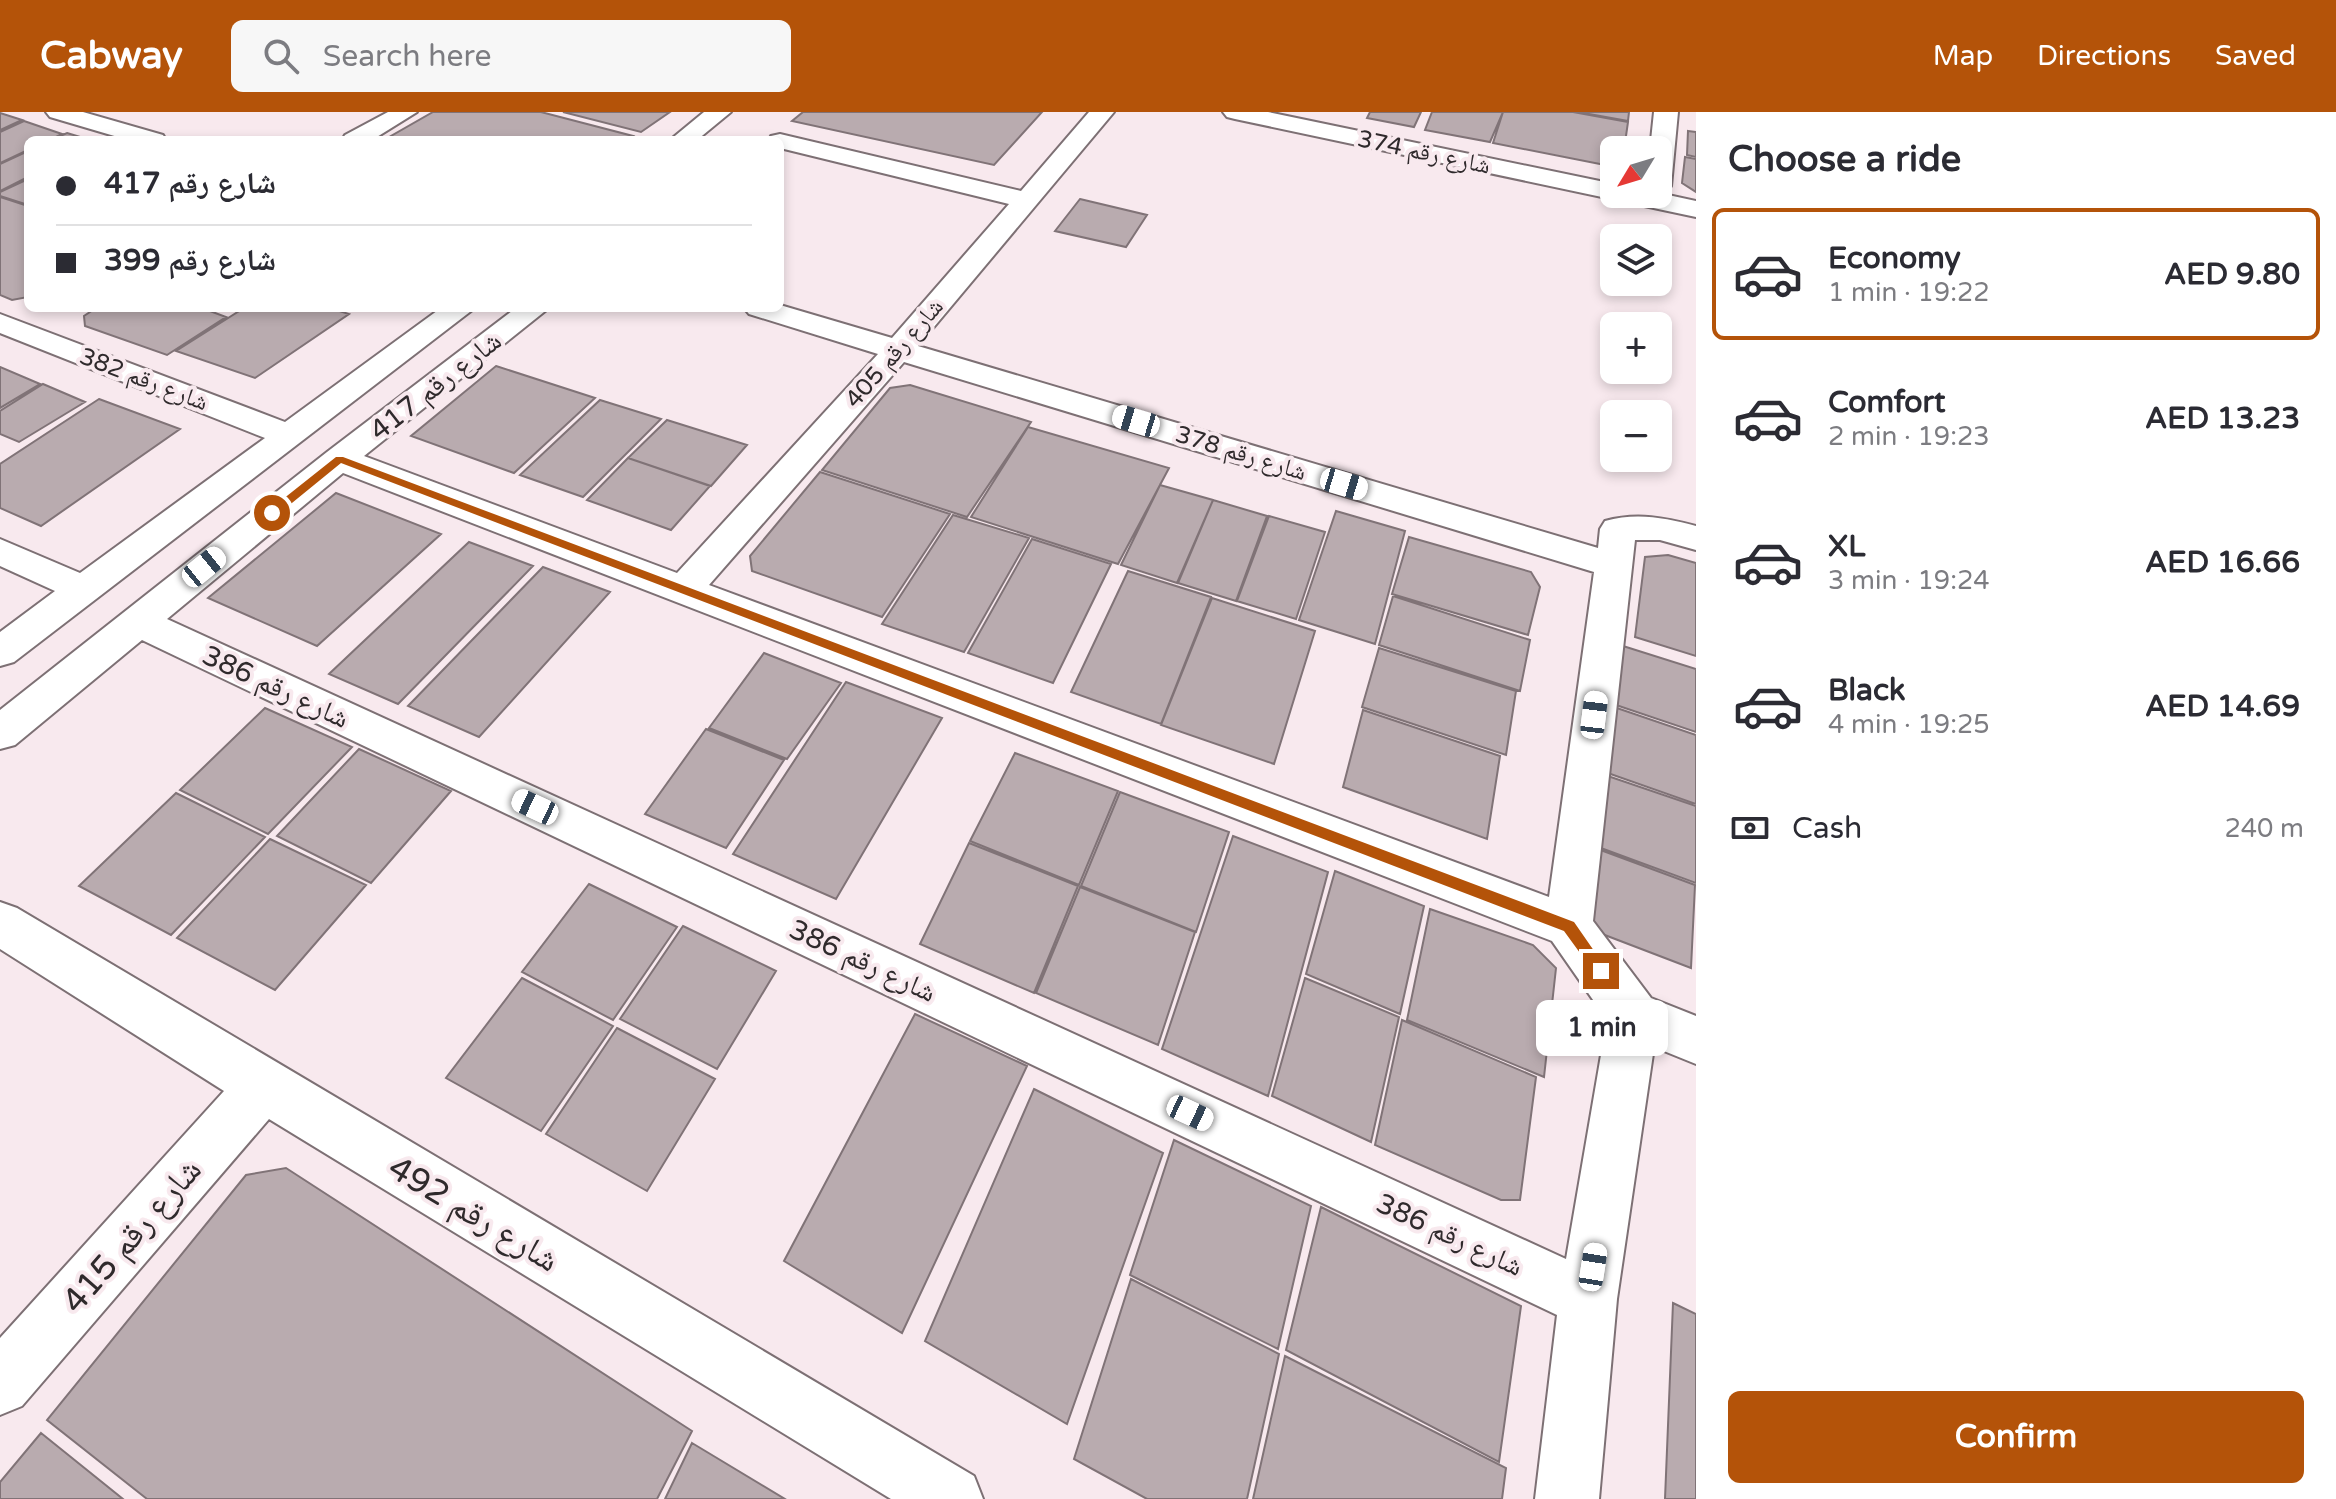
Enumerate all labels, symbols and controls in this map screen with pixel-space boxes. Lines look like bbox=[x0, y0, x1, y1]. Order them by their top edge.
search box bbox=[231, 20, 791, 92]
text: Cabway bbox=[40, 33, 183, 79]
icon: search bbox=[259, 34, 303, 78]
text: Search here bbox=[323, 38, 491, 75]
text: Map bbox=[1933, 39, 1993, 73]
text: Directions bbox=[2037, 39, 2171, 73]
text: Saved bbox=[2215, 39, 2296, 73]
street label: شارع رقم 374 bbox=[1354, 124, 1493, 182]
north arrow bbox=[1600, 136, 1672, 208]
map controls bbox=[1600, 136, 1672, 472]
text: Choose a ride bbox=[1728, 138, 1961, 181]
text: شارع رقم 417 bbox=[104, 165, 276, 202]
button: layers bbox=[1600, 224, 1672, 296]
icon: car bbox=[1732, 238, 1804, 310]
text: Economy bbox=[1828, 240, 1961, 277]
text: شارع رقم 399 bbox=[104, 242, 276, 279]
text: AED 9.80 bbox=[2164, 256, 2300, 293]
text: 1 min · 19:22 bbox=[1828, 277, 1990, 308]
street label: شارع رقم 405 bbox=[839, 293, 950, 415]
button: + bbox=[1600, 312, 1672, 384]
street label: شارع رقم 417 bbox=[363, 324, 509, 449]
street label: شارع رقم 382 bbox=[75, 342, 212, 418]
icon: car bbox=[1732, 382, 1804, 454]
text: Comfort bbox=[1828, 384, 1946, 421]
button: − bbox=[1600, 400, 1672, 472]
text: AED 13.23 bbox=[2145, 400, 2300, 437]
car bbox=[1110, 403, 1162, 439]
street label: شارع رقم 378 bbox=[1172, 420, 1310, 488]
text: 2 min · 19:23 bbox=[1828, 421, 1990, 452]
car bbox=[1318, 466, 1370, 502]
route start bbox=[254, 495, 290, 531]
icon: car bbox=[1732, 526, 1804, 598]
text: XL bbox=[1828, 528, 1865, 565]
car bbox=[178, 543, 230, 591]
text: AED 16.66 bbox=[2145, 544, 2300, 581]
text: 3 min · 19:24 bbox=[1828, 565, 1990, 596]
street label: شارع رقم 386 bbox=[196, 638, 354, 737]
icon: car bbox=[1732, 670, 1804, 742]
text: Black bbox=[1828, 672, 1905, 709]
text: AED 14.69 bbox=[2145, 688, 2300, 725]
car bbox=[1579, 690, 1609, 740]
text: 4 min · 19:25 bbox=[1828, 709, 1990, 740]
car bbox=[508, 786, 562, 828]
icon: cash bbox=[1728, 806, 1772, 850]
text: Cash bbox=[1792, 810, 1862, 847]
text: 240 m bbox=[2224, 813, 2304, 844]
street label: شارع رقم 386 bbox=[783, 912, 941, 1011]
route end bbox=[1583, 953, 1619, 989]
callout: 1 min bbox=[1535, 999, 1667, 1055]
text: 1 min bbox=[1567, 1012, 1637, 1043]
car bbox=[1163, 1092, 1217, 1134]
street label: شارع رقم 492 bbox=[380, 1147, 566, 1282]
street label: شارع رقم 415 bbox=[54, 1150, 211, 1322]
street label: شارع رقم 386 bbox=[1370, 1186, 1528, 1285]
car bbox=[1577, 1241, 1609, 1293]
button: Confirm bbox=[1728, 1391, 2304, 1483]

